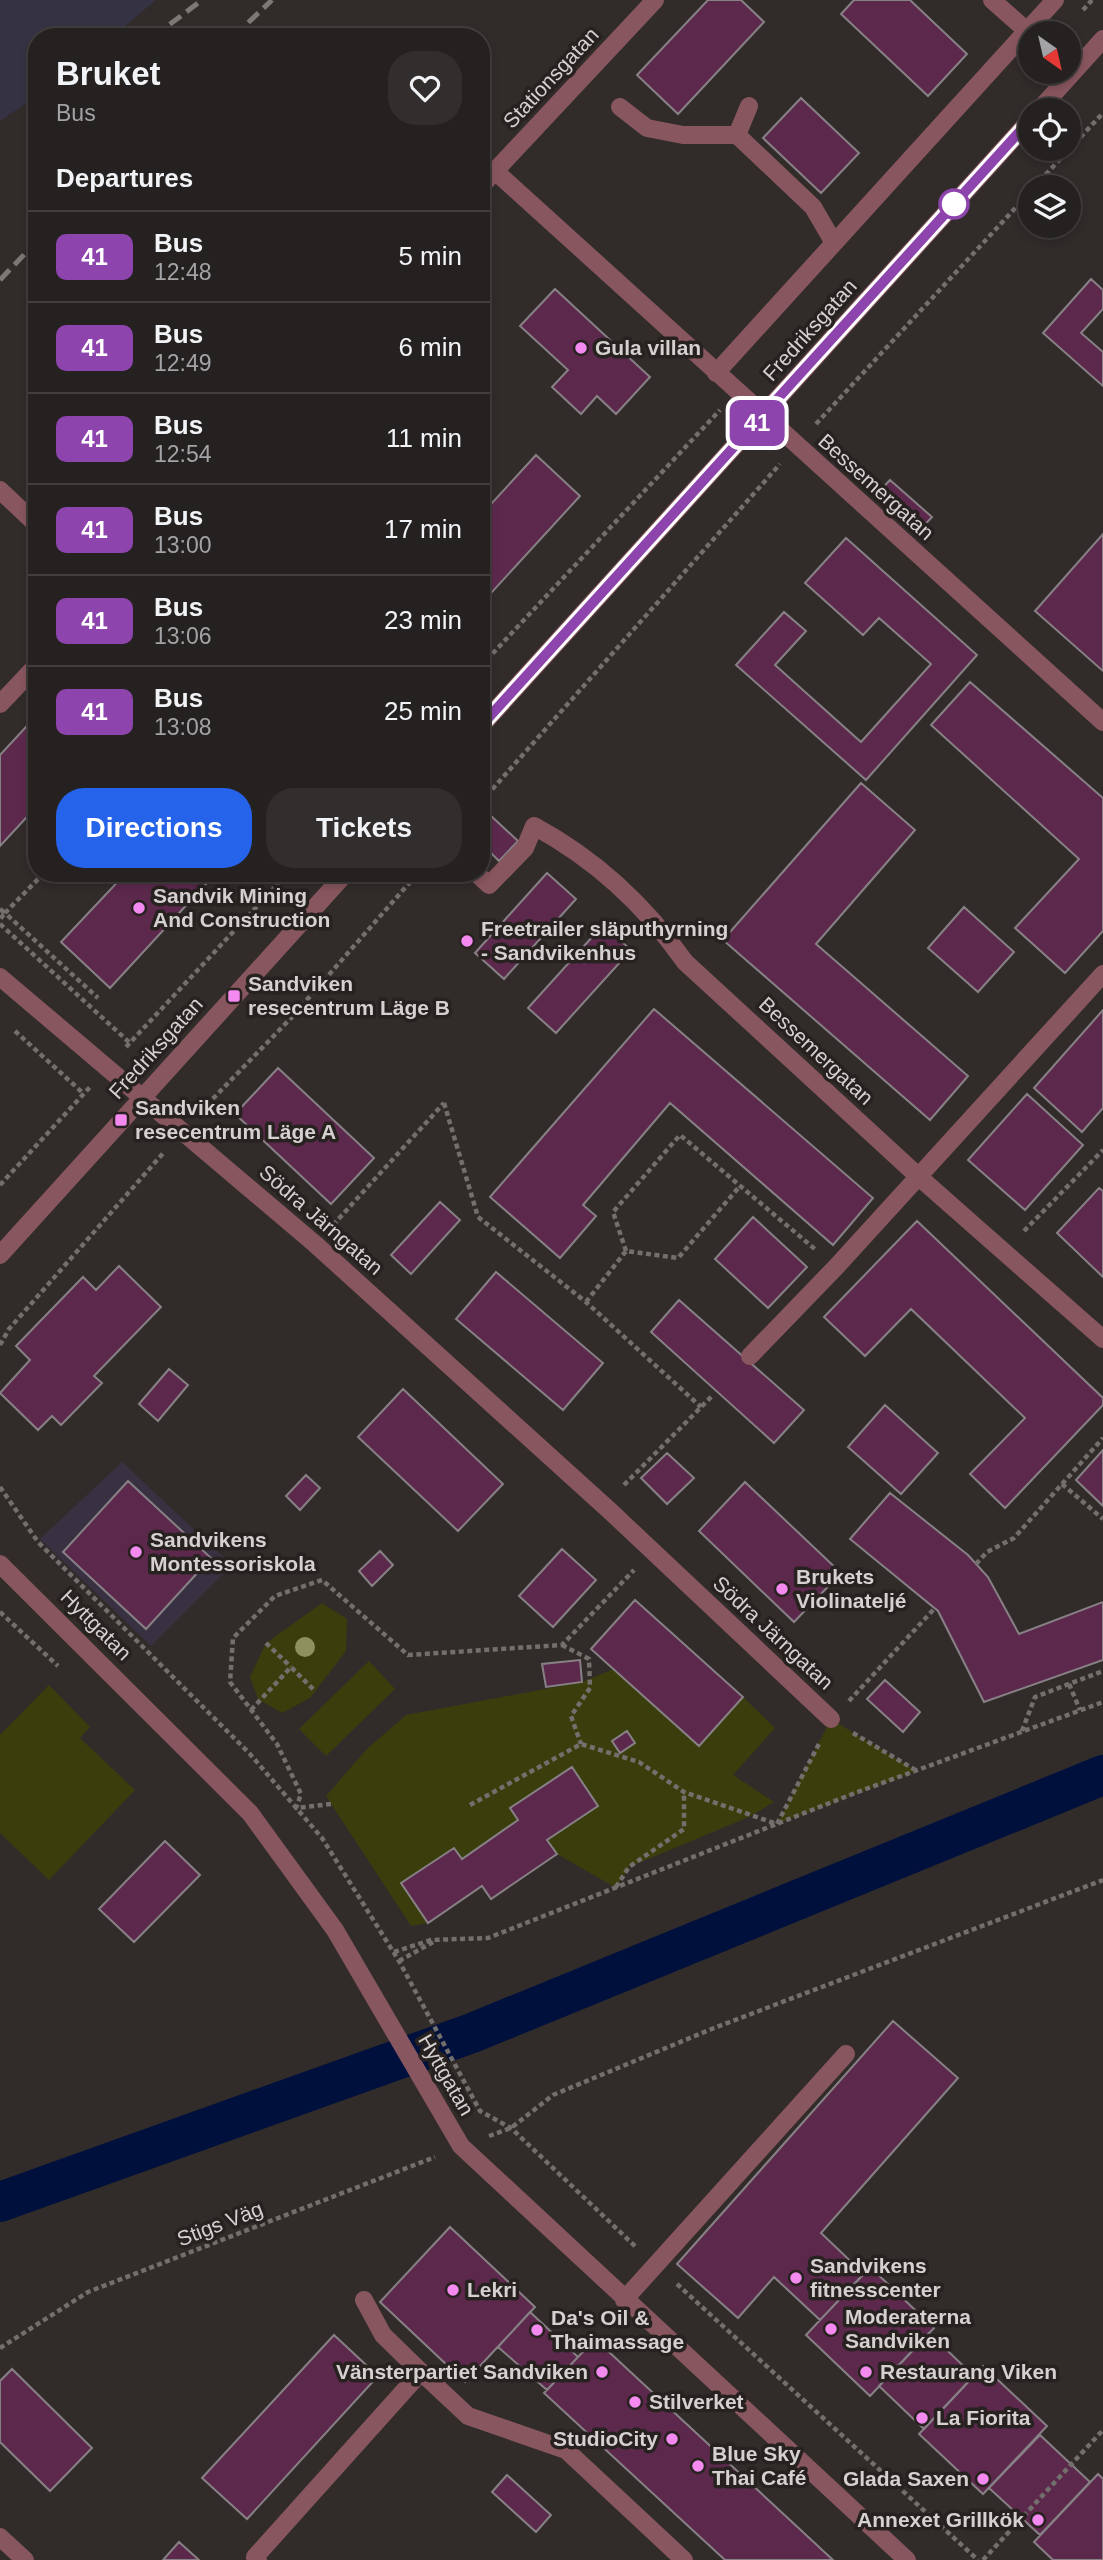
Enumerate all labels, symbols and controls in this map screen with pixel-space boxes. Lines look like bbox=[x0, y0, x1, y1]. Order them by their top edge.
north arrow bbox=[1018, 21, 1082, 84]
map controls bbox=[1018, 21, 1081, 238]
street label: Stationsgatan bbox=[498, 23, 603, 132]
button: heart bbox=[388, 51, 462, 125]
text: Bruket bbox=[56, 55, 161, 92]
button: locate bbox=[1018, 98, 1081, 161]
text: Bus bbox=[56, 100, 96, 126]
text: Departures bbox=[56, 163, 193, 193]
button: layers bbox=[1018, 175, 1081, 238]
unlabelled marker bbox=[939, 189, 969, 219]
text: Bus bbox=[154, 228, 203, 258]
text: 5 min bbox=[398, 241, 462, 271]
text: 41 bbox=[81, 243, 108, 270]
text: 12:48 bbox=[154, 259, 212, 285]
street label: Fredriksgatan bbox=[758, 274, 861, 385]
text: Bus bbox=[154, 319, 203, 349]
text: 6 min bbox=[398, 332, 462, 362]
text: 41 bbox=[81, 334, 108, 361]
place label: Gula villan bbox=[595, 336, 701, 359]
marker: Gula villan bbox=[573, 340, 589, 356]
text: 12:49 bbox=[154, 350, 212, 376]
line badge: 41 bbox=[726, 400, 788, 446]
text: 41 bbox=[744, 409, 770, 436]
text: Bus bbox=[154, 410, 203, 440]
text: 11 min bbox=[386, 423, 462, 453]
text: 41 bbox=[81, 425, 108, 452]
street label: Bessemergatan bbox=[814, 429, 939, 544]
text: 12:54 bbox=[154, 441, 212, 467]
text: Bus bbox=[154, 501, 203, 531]
text: 17 min bbox=[384, 514, 462, 544]
text: 41 bbox=[81, 516, 108, 543]
text: 13:00 bbox=[154, 532, 212, 558]
text: Bus bbox=[154, 592, 203, 622]
text: 23 min bbox=[384, 605, 462, 635]
text: 41 bbox=[81, 607, 108, 634]
text: 13:06 bbox=[154, 623, 212, 649]
text: Bus bbox=[154, 683, 203, 713]
text: 25 min bbox=[384, 696, 462, 726]
text: 41 bbox=[81, 698, 108, 725]
text: 13:08 bbox=[154, 714, 212, 740]
button: Directions bbox=[56, 788, 252, 868]
button: Tickets bbox=[266, 788, 462, 868]
place label: Sandvik Mining And Construction bbox=[153, 884, 330, 931]
marker: Sandvik Mining And Construction bbox=[131, 900, 147, 916]
place label: Freetrailer släputhyrning - Sandvikenhus bbox=[481, 917, 728, 964]
marker: Freetrailer släputhyrning - Sandvikenhus bbox=[459, 933, 475, 949]
place label: Sandviken resecentrum Läge B bbox=[248, 972, 450, 1019]
marker: Sandviken resecentrum Läge B bbox=[226, 988, 242, 1004]
street label: Fredriksgatan bbox=[104, 992, 207, 1103]
street label: Bessemergatan bbox=[755, 992, 878, 1109]
place label: Sandviken resecentrum Läge A bbox=[135, 1096, 336, 1143]
marker: Sandviken resecentrum Läge A bbox=[113, 1112, 129, 1128]
street label: Södra Järngatan bbox=[255, 1160, 387, 1279]
place label: Sandvikens Montessoriskola bbox=[150, 1528, 316, 1575]
marker: Sandvikens Montessoriskola bbox=[128, 1544, 144, 1560]
place label: Brukets Violinateljé bbox=[796, 1565, 907, 1612]
street label: Södra Järngatan bbox=[709, 1571, 838, 1694]
marker: Brukets Violinateljé bbox=[774, 1581, 790, 1597]
street label: Hyttgatan bbox=[56, 1585, 136, 1665]
street label: Hyttgatan bbox=[414, 2030, 479, 2119]
street label: Stigs Väg bbox=[174, 2197, 266, 2250]
place label: Sandvikens fitnesscenter bbox=[810, 2254, 941, 2301]
marker: Sandvikens fitnesscenter bbox=[788, 2270, 804, 2286]
place label: Lekri bbox=[467, 2278, 517, 2301]
marker: Lekri bbox=[445, 2282, 461, 2298]
place label: Moderaterna Sandviken bbox=[845, 2305, 971, 2352]
place label: Da's Oil & Thaimassage bbox=[551, 2306, 684, 2353]
marker: Moderaterna Sandviken bbox=[823, 2321, 839, 2337]
marker: Da's Oil & Thaimassage bbox=[529, 2322, 545, 2338]
place label: Vänsterpartiet Sandviken bbox=[336, 2360, 588, 2383]
place label: Restaurang Viken bbox=[880, 2360, 1057, 2383]
marker: Vänsterpartiet Sandviken bbox=[594, 2364, 610, 2380]
marker: Restaurang Viken bbox=[858, 2364, 874, 2380]
place label: Stilverket bbox=[649, 2390, 744, 2413]
marker: Stilverket bbox=[627, 2394, 643, 2410]
place label: La Fiorita bbox=[936, 2406, 1031, 2429]
marker: La Fiorita bbox=[914, 2410, 930, 2426]
place label: StudioCity bbox=[553, 2427, 658, 2450]
marker: StudioCity bbox=[664, 2431, 680, 2447]
place label: Blue Sky Thai Café bbox=[712, 2442, 807, 2489]
marker: Blue Sky Thai Café bbox=[690, 2458, 706, 2474]
place label: Glada Saxen bbox=[843, 2467, 969, 2490]
marker: Glada Saxen bbox=[975, 2471, 991, 2487]
place label: Annexet Grillkök bbox=[857, 2508, 1024, 2531]
marker: Annexet Grillkök bbox=[1030, 2512, 1046, 2528]

